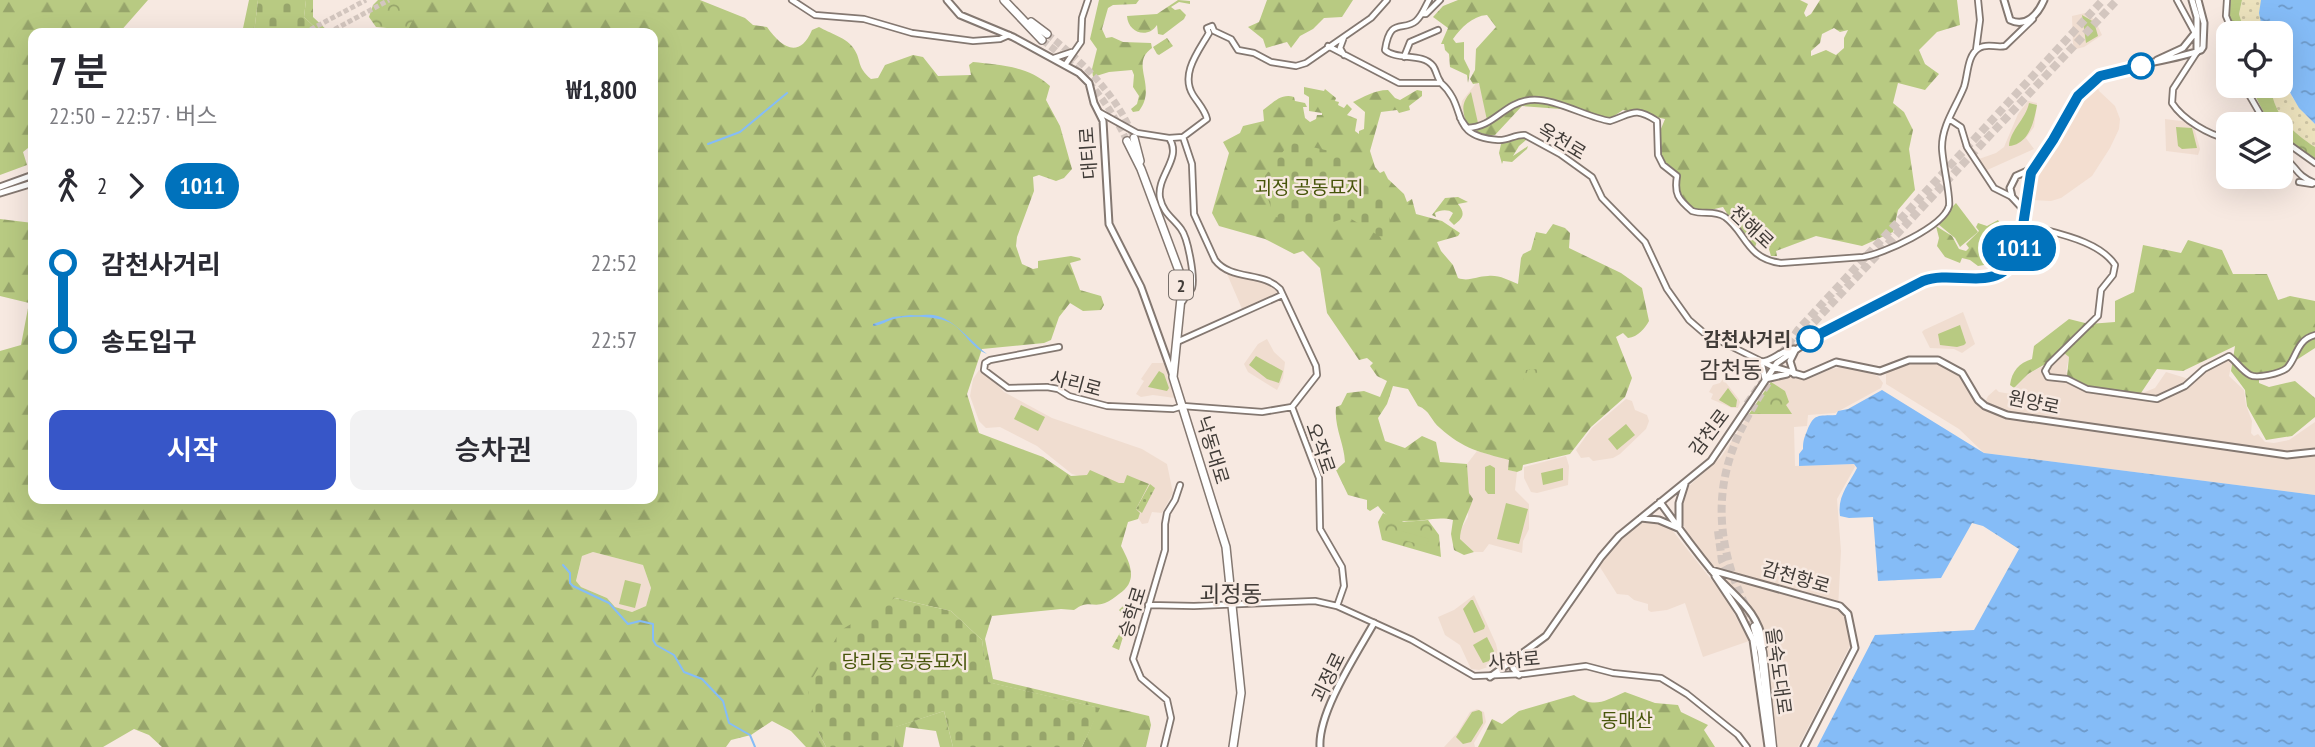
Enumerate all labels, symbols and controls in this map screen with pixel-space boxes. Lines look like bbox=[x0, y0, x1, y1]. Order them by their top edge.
map controls bbox=[2216, 21, 2293, 189]
button: locate bbox=[2216, 21, 2293, 98]
text: 7 분 bbox=[49, 46, 108, 95]
unlabelled marker bbox=[2128, 53, 2154, 79]
text: ₩1,800 bbox=[566, 73, 637, 106]
text: 22:50 – 22:57 · 버스 bbox=[49, 101, 217, 130]
button: layers bbox=[2216, 112, 2293, 189]
street label: 옥천로 bbox=[1533, 117, 1591, 165]
street label: 대티로 bbox=[1074, 126, 1102, 180]
icon: walk bbox=[49, 167, 87, 205]
icon: forward bbox=[117, 167, 155, 205]
text: 1011 bbox=[179, 170, 225, 201]
text: 2 bbox=[97, 171, 107, 200]
park label: 괴정 공동묘지 bbox=[1255, 175, 1363, 199]
street label: 천해로 bbox=[1725, 200, 1779, 254]
line badge: 1011 bbox=[1970, 225, 2068, 271]
text: 1011 bbox=[1996, 232, 2042, 263]
text: 감천사거리 bbox=[101, 248, 221, 281]
text: 22:52 bbox=[591, 248, 637, 277]
road number: 2 bbox=[1169, 270, 1193, 300]
text: 송도입구 bbox=[101, 325, 197, 358]
text: 22:57 bbox=[591, 325, 637, 354]
marker: 감천사거리 bbox=[1797, 326, 1823, 352]
place label: 감천사거리 bbox=[1704, 327, 1791, 351]
district label: 감천동 bbox=[1699, 355, 1763, 384]
street label: 사리로 bbox=[1048, 365, 1104, 401]
street label: 원양로 bbox=[2006, 385, 2062, 419]
street label: 감천로 bbox=[1684, 404, 1734, 460]
button: 시작 bbox=[49, 410, 336, 490]
button: 승차권 bbox=[350, 410, 637, 490]
street label: 낙동대로 bbox=[1191, 413, 1235, 487]
street label: 오작로 bbox=[1301, 419, 1341, 477]
street label: 감천항로 bbox=[1759, 556, 1833, 598]
district label: 괴정동 bbox=[1199, 579, 1263, 608]
street label: 승학로 bbox=[1113, 583, 1151, 641]
street label: 을숙도대로 bbox=[1761, 626, 1797, 716]
street label: 사하로 bbox=[1487, 646, 1541, 674]
street label: 괴정로 bbox=[1306, 648, 1350, 706]
park label: 당리동 공동묘지 bbox=[842, 649, 968, 673]
park label: 동매산 bbox=[1601, 708, 1653, 732]

